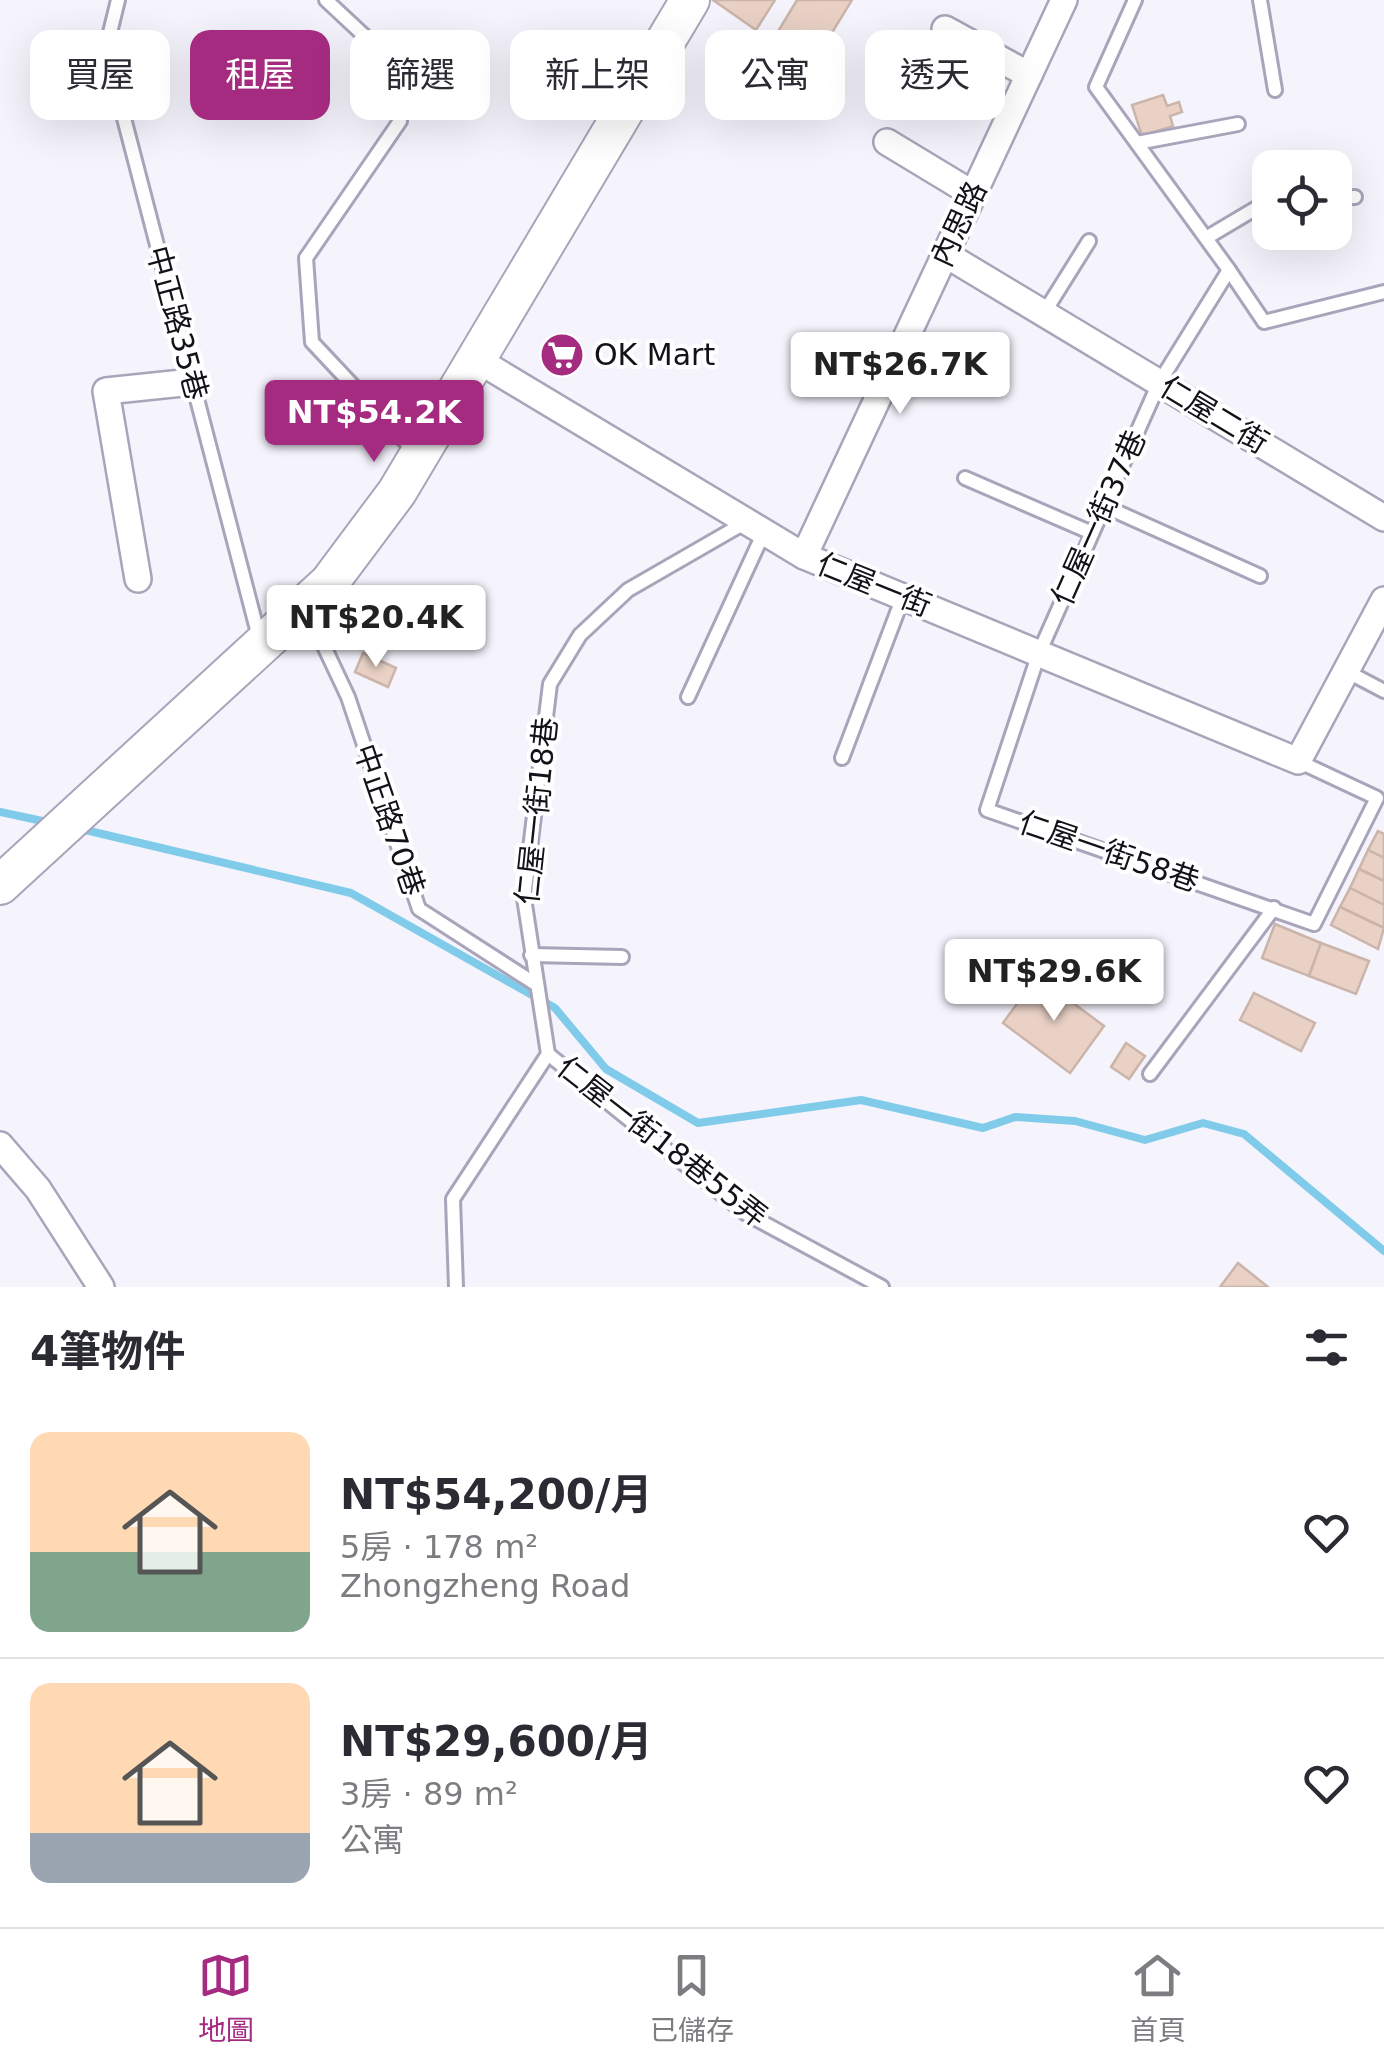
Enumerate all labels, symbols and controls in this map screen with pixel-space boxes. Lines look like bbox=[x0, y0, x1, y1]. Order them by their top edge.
chip: 買屋 bbox=[30, 30, 170, 120]
chip: 租屋 bbox=[190, 30, 330, 120]
chip: 篩選 bbox=[350, 30, 490, 120]
chip: 新上架 bbox=[510, 30, 685, 120]
chip: 公寓 bbox=[705, 30, 845, 120]
chip: 透天 bbox=[865, 30, 1005, 120]
map controls bbox=[1252, 150, 1352, 250]
button: locate bbox=[1252, 150, 1352, 250]
street label: 內思路 bbox=[924, 176, 993, 272]
street label: 中正路35巷 bbox=[140, 242, 215, 404]
supermarket icon: OK Mart bbox=[539, 332, 585, 378]
pin: NT$26.7K bbox=[797, 332, 1003, 417]
place label: OK Mart bbox=[594, 337, 715, 372]
text: NT$26.7K bbox=[813, 345, 987, 383]
street label: 仁屋二街 bbox=[1154, 369, 1275, 460]
pin: NT$54.2K bbox=[271, 380, 477, 465]
text: NT$54.2K bbox=[287, 393, 461, 431]
street label: 仁屋一街37巷 bbox=[1044, 425, 1153, 611]
street label: 仁屋一街 bbox=[812, 546, 936, 623]
pin: NT$20.4K bbox=[273, 585, 479, 670]
text: NT$20.4K bbox=[289, 598, 463, 636]
street label: 仁屋一街18巷 bbox=[509, 716, 564, 906]
street label: 中正路70巷 bbox=[347, 739, 432, 900]
street label: 仁屋一街58巷 bbox=[1014, 804, 1204, 899]
pin: NT$29.6K bbox=[951, 939, 1157, 1024]
text: NT$29.6K bbox=[967, 952, 1141, 990]
street label: 仁屋一街18巷55弄 bbox=[551, 1049, 774, 1234]
icon: filters bbox=[1299, 1320, 1354, 1375]
text: 4筆物件 bbox=[30, 1327, 185, 1376]
text: NT$54,200/月 bbox=[340, 1470, 652, 1519]
icon: home bbox=[110, 1472, 230, 1592]
icon: heart bbox=[1299, 1505, 1354, 1560]
text: 5房 · 178 m² bbox=[340, 1528, 538, 1566]
text: Zhongzheng Road bbox=[340, 1567, 630, 1605]
text: NT$29,600/月 bbox=[340, 1717, 652, 1766]
icon: home bbox=[110, 1723, 230, 1843]
icon: heart bbox=[1299, 1756, 1354, 1811]
text: 3房 · 89 m² bbox=[340, 1775, 518, 1813]
text: 公寓 bbox=[340, 1821, 404, 1859]
tab: 地圖 bbox=[198, 1948, 254, 2048]
tab: 已儲存 bbox=[650, 1948, 734, 2048]
tab: 首頁 bbox=[1130, 1948, 1186, 2048]

